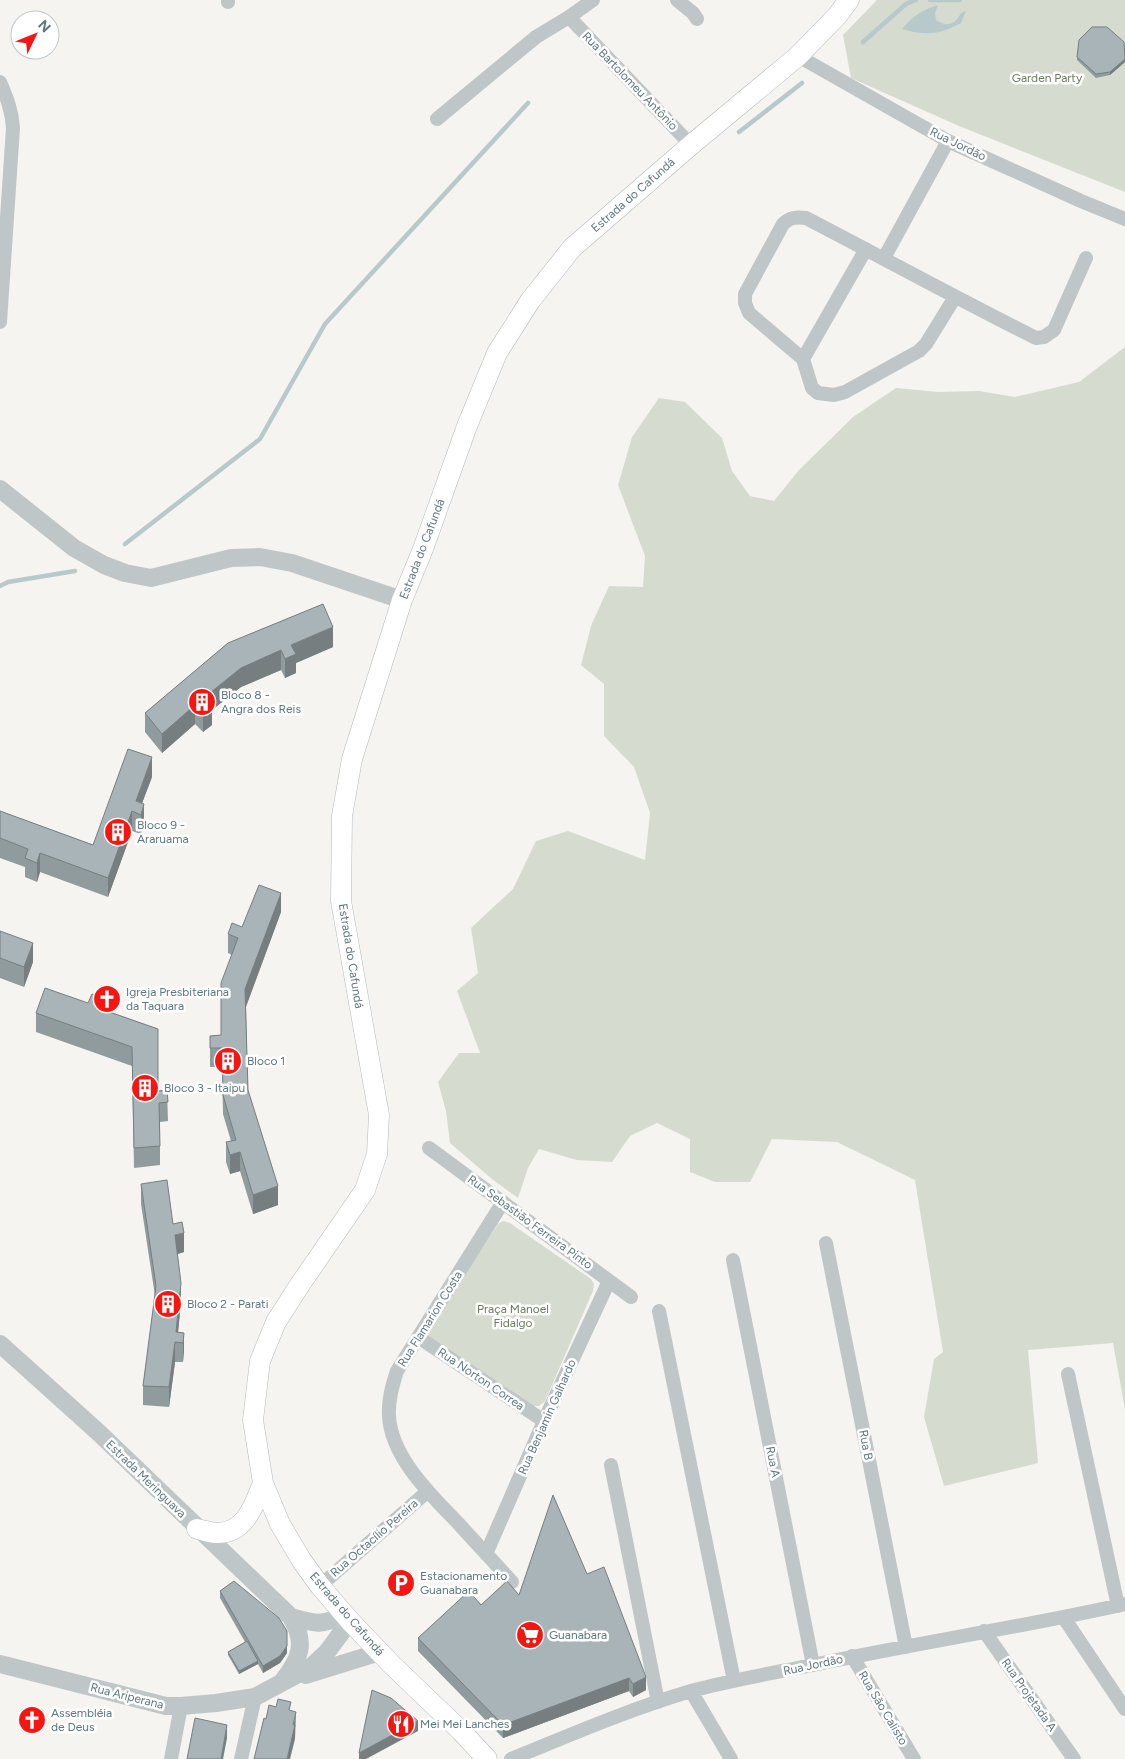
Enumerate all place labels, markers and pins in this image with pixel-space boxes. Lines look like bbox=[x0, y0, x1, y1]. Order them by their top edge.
building icon: Bloco 8 - Angra dos Reis bbox=[187, 687, 217, 717]
place label: Bloco 8 - Angra dos Reis bbox=[221, 688, 301, 716]
building icon: Bloco 9 - Araruama bbox=[103, 817, 133, 847]
place label: Bloco 9 - Araruama bbox=[137, 818, 189, 846]
church icon: Igreja Presbiteriana da Taquara bbox=[92, 984, 122, 1014]
place label: Igreja Presbiteriana da Taquara bbox=[126, 985, 229, 1013]
building icon: Bloco 1 bbox=[213, 1046, 243, 1076]
place label: Bloco 1 bbox=[247, 1054, 285, 1068]
building icon: Bloco 3 - Itaipu bbox=[130, 1073, 160, 1103]
place label: Bloco 3 - Itaipu bbox=[164, 1081, 245, 1095]
building icon: Bloco 2 - Parati bbox=[153, 1289, 183, 1319]
place label: Bloco 2 - Parati bbox=[187, 1297, 268, 1311]
parking icon: Estacionamento Guanabara bbox=[386, 1568, 416, 1598]
place label: Estacionamento Guanabara bbox=[420, 1569, 507, 1597]
supermarket icon: Guanabara bbox=[515, 1620, 545, 1650]
place label: Guanabara bbox=[549, 1628, 607, 1642]
church icon: Assembléia de Deus bbox=[17, 1705, 47, 1735]
place label: Assembléia de Deus bbox=[51, 1706, 112, 1734]
restaurant icon: Mei Mei Lanches bbox=[386, 1709, 416, 1739]
place label: Mei Mei Lanches bbox=[420, 1717, 510, 1731]

